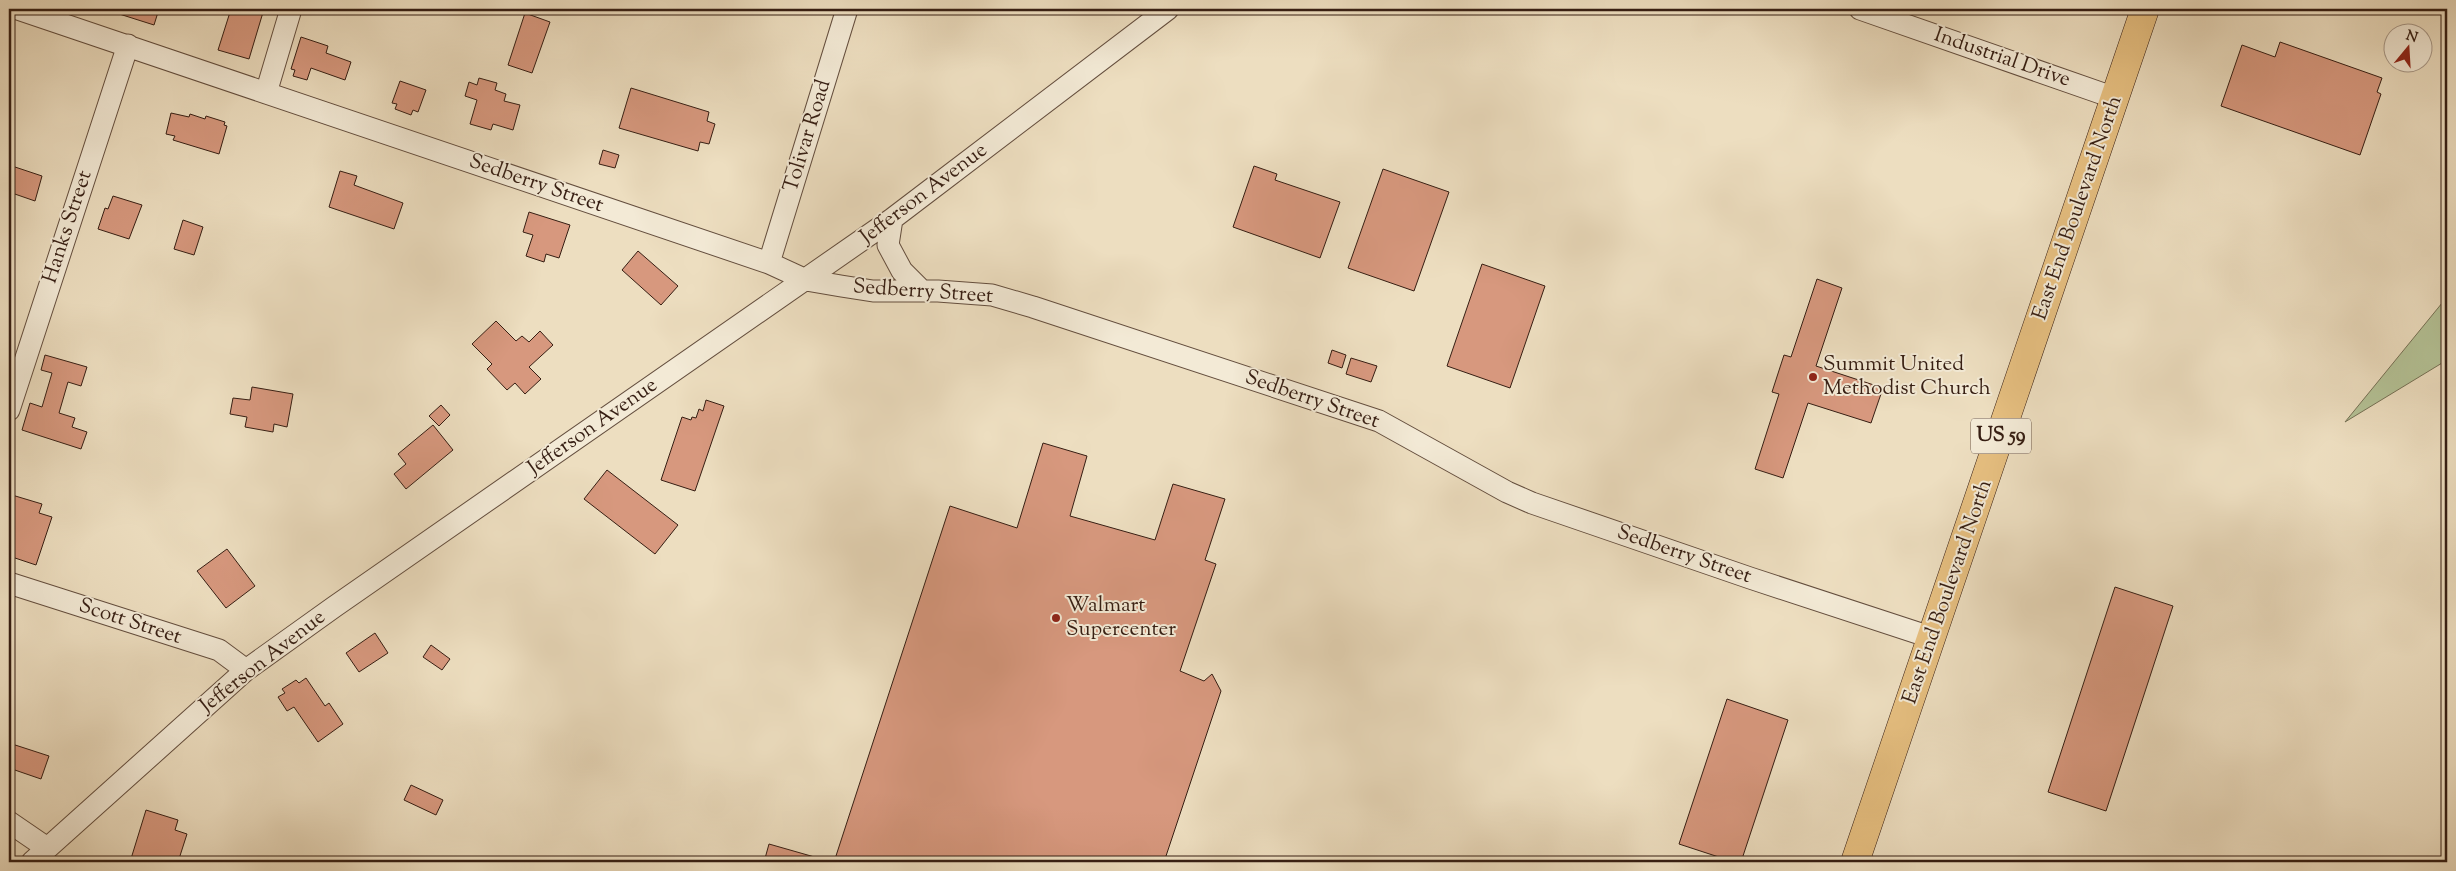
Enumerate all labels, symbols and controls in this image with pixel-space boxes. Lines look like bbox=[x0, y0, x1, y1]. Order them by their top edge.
street label: Industrial Drive bbox=[1930, 21, 2074, 95]
north arrow bbox=[2384, 22, 2434, 72]
text: N bbox=[2403, 26, 2420, 49]
street label: Tolivar Road bbox=[777, 76, 839, 196]
street label: East End Boulevard North bbox=[2026, 92, 2130, 324]
street label: Jefferson Avenue bbox=[853, 136, 994, 253]
street label: Sedberry Street bbox=[465, 147, 607, 221]
street label: Hanks Street bbox=[36, 167, 100, 287]
street label: Sedberry Street bbox=[852, 272, 994, 312]
place label: Summit United Methodist Church bbox=[1823, 350, 1991, 404]
street label: Sedberry Street bbox=[1241, 363, 1383, 437]
street label: Jefferson Avenue bbox=[521, 371, 664, 484]
marker: Summit United Methodist Church bbox=[1807, 371, 1819, 383]
road number: US 59 bbox=[1971, 418, 2031, 454]
street label: East End Boulevard North bbox=[1896, 476, 2000, 708]
street label: Sedberry Street bbox=[1613, 518, 1755, 592]
street label: Scott Street bbox=[75, 591, 185, 653]
place label: Walmart Supercenter bbox=[1066, 591, 1176, 645]
street label: Jefferson Avenue bbox=[193, 603, 332, 721]
marker: Walmart Supercenter bbox=[1050, 612, 1062, 624]

